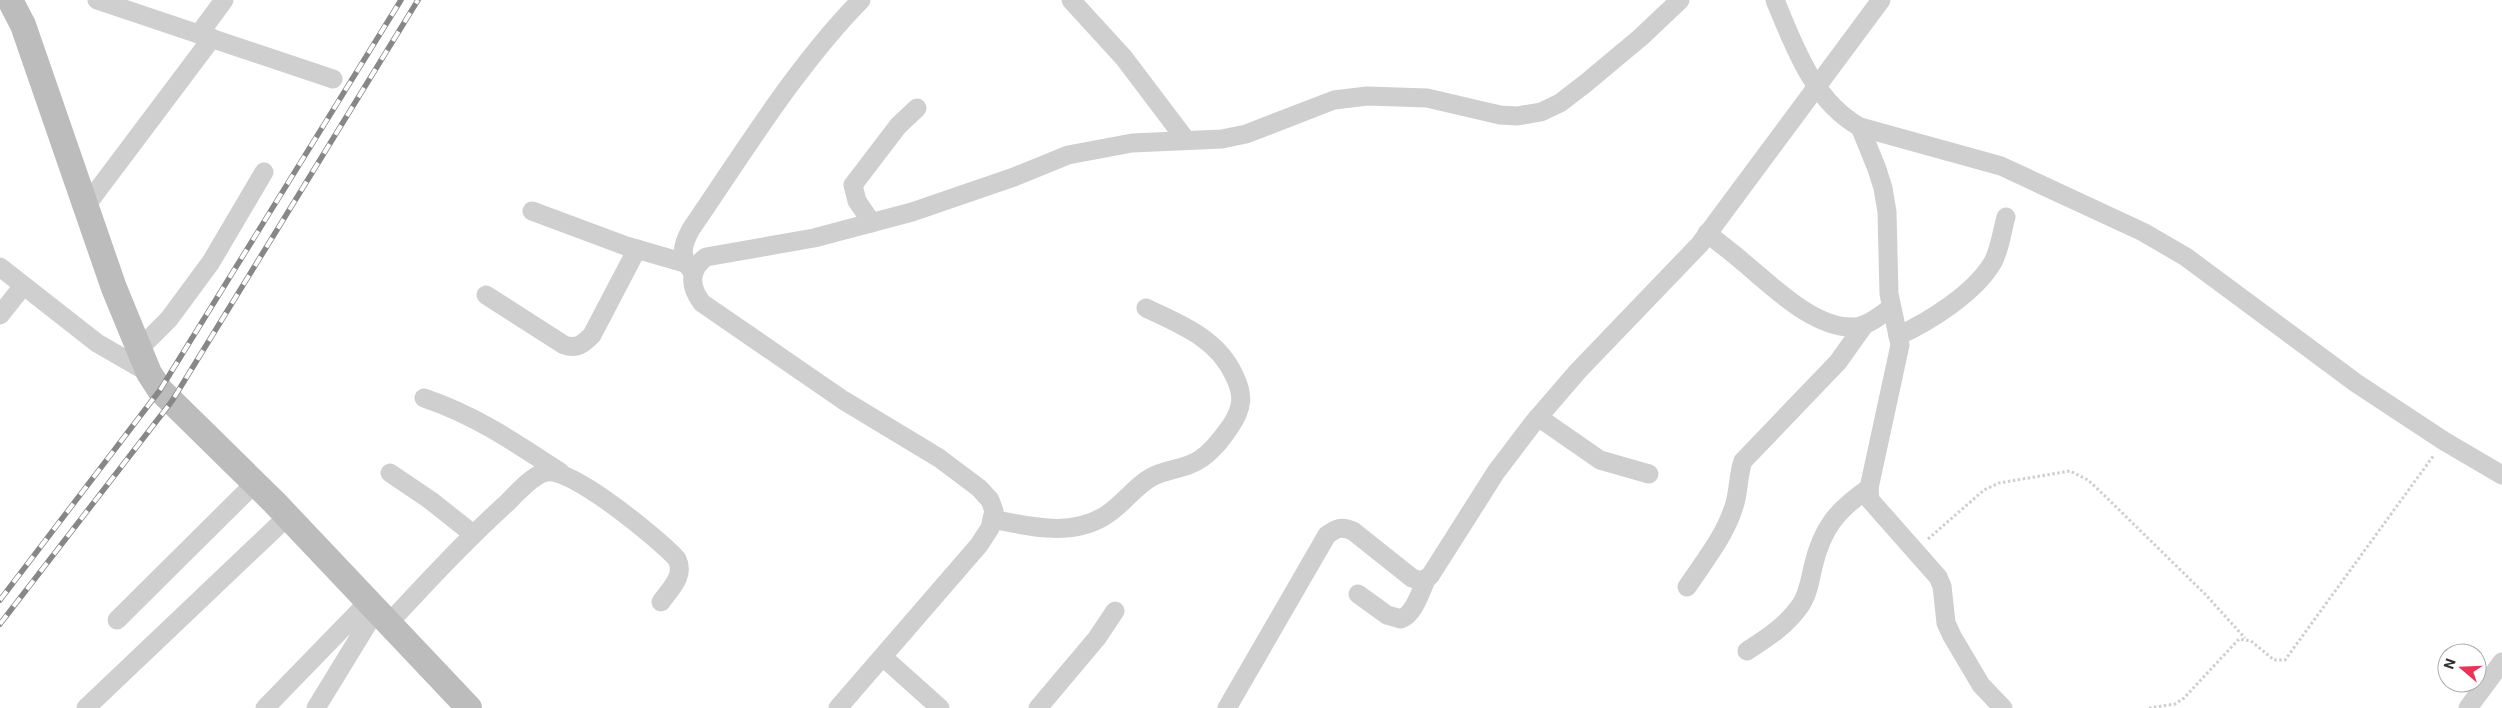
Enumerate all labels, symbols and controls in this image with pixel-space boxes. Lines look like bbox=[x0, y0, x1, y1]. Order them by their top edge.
north arrow bbox=[2437, 643, 2487, 693]
text: N bbox=[2441, 656, 2459, 671]

